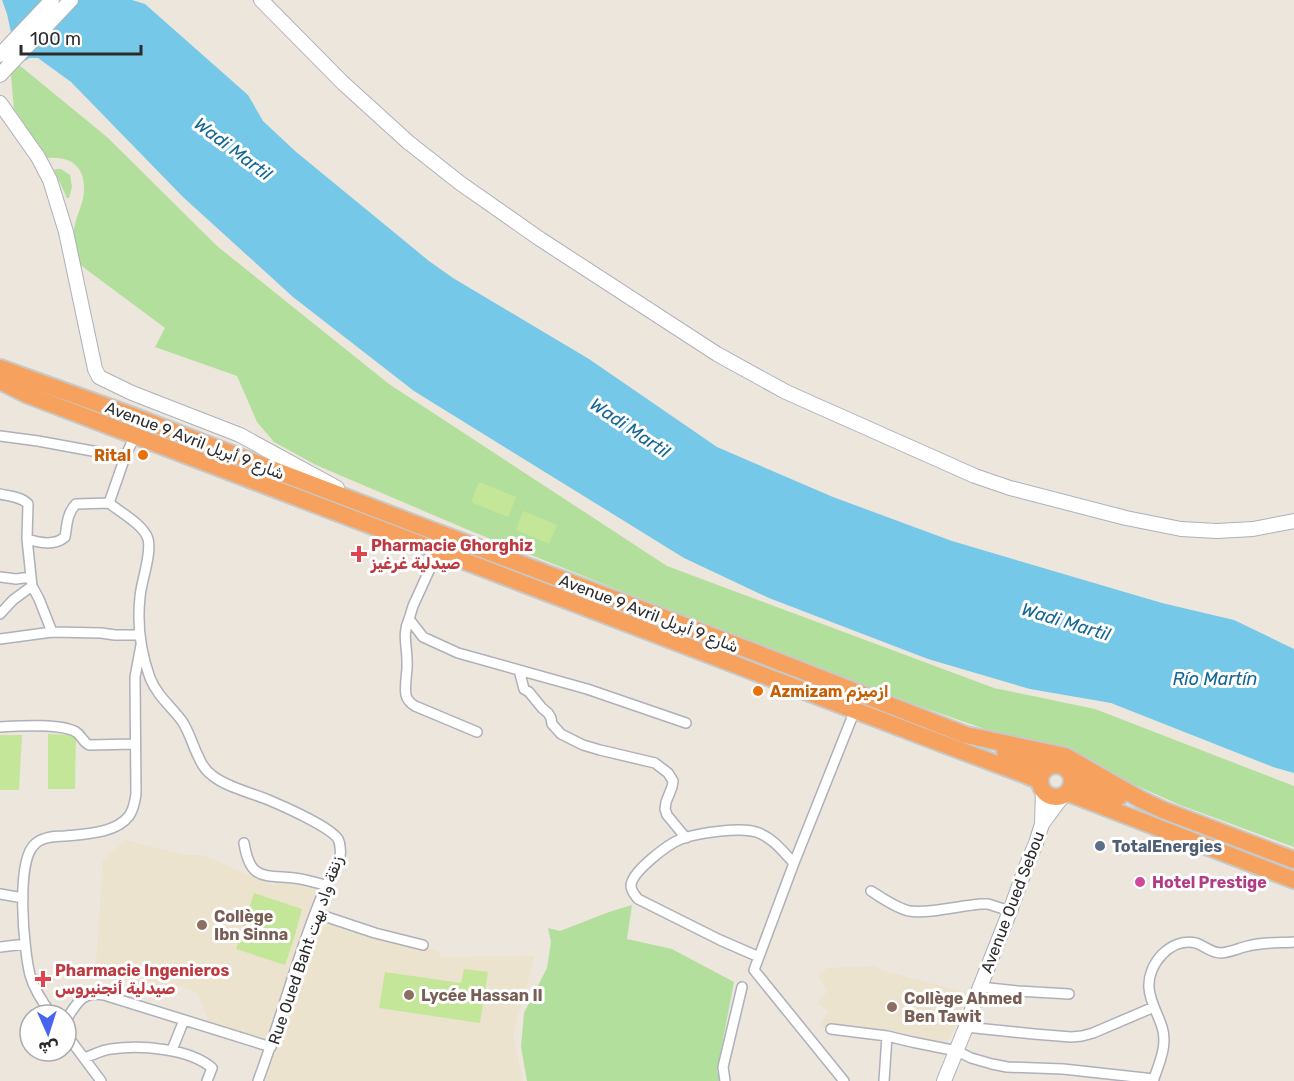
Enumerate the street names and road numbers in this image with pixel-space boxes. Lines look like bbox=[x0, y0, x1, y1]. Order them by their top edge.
street label: Avenue 9 Avril شارع 9 أبريل bbox=[102, 397, 287, 485]
street label: Avenue 9 Avril شارع 9 أبريل bbox=[556, 570, 741, 658]
street label: Avenue Oued Sebou bbox=[977, 829, 1048, 976]
street label: Rue Oued Baht زنقة واد بهت bbox=[264, 853, 348, 1047]

